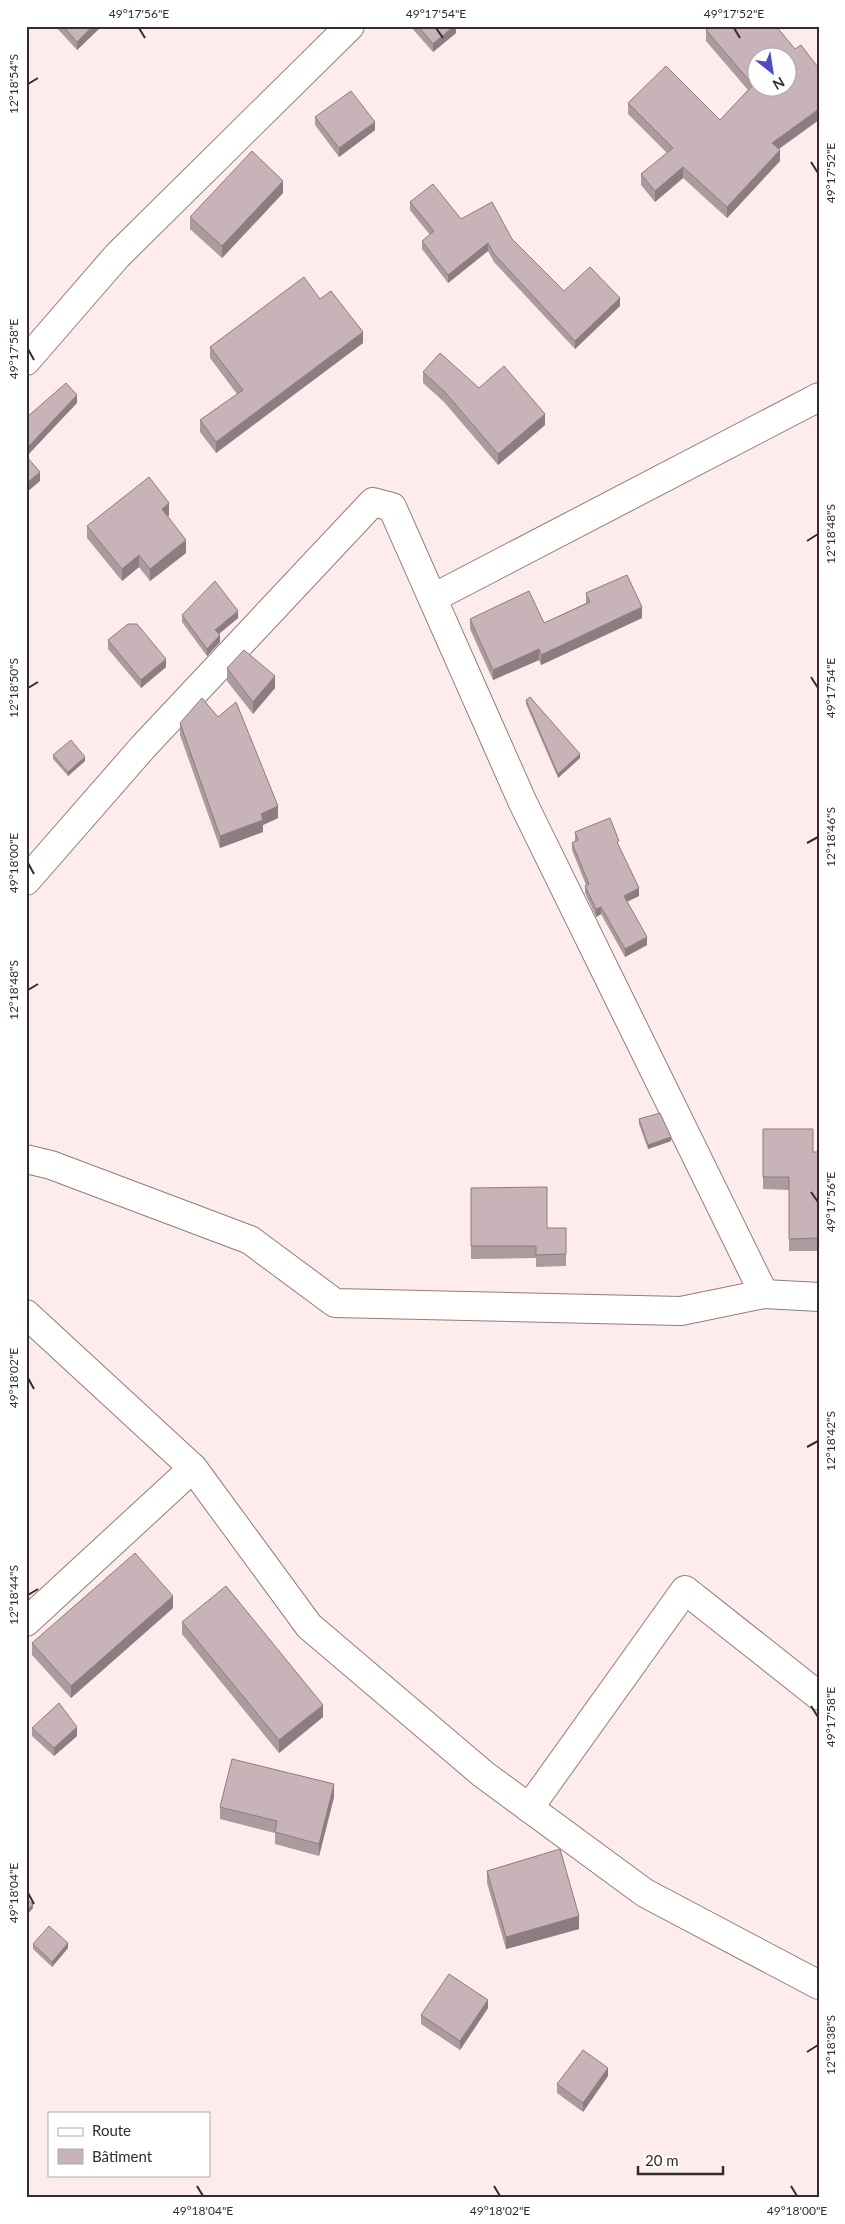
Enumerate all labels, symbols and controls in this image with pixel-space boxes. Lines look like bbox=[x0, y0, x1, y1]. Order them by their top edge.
text: 49°17'56"E bbox=[109, 6, 169, 21]
text: 49°17'54"E bbox=[406, 6, 466, 21]
text: 49°17'52"E bbox=[704, 6, 764, 21]
north arrow bbox=[748, 48, 798, 98]
text: 12°18'54"S bbox=[6, 54, 21, 114]
text: N bbox=[770, 74, 788, 94]
text: 49°17'52"E bbox=[823, 143, 838, 203]
text: 49°17'58"E bbox=[6, 319, 21, 379]
text: 12°18'48"S bbox=[823, 504, 838, 564]
text: 12°18'50"S bbox=[6, 658, 21, 718]
text: 49°17'54"E bbox=[823, 658, 838, 718]
text: 12°18'46"S bbox=[823, 807, 838, 867]
text: 49°18'00"E bbox=[6, 833, 21, 893]
text: 12°18'48"S bbox=[6, 960, 21, 1020]
text: 49°17'56"E bbox=[823, 1172, 838, 1232]
text: 49°18'02"E bbox=[6, 1348, 21, 1408]
text: 12°18'42"S bbox=[823, 1411, 838, 1471]
text: 12°18'44"S bbox=[6, 1565, 21, 1625]
text: 49°17'58"E bbox=[823, 1687, 838, 1747]
text: 49°18'04"E bbox=[6, 1863, 21, 1923]
text: 12°18'38"S bbox=[823, 2015, 838, 2075]
legend bbox=[48, 2112, 210, 2176]
text: Route bbox=[92, 2121, 131, 2139]
scale bar bbox=[638, 2144, 722, 2176]
text: Bâtiment bbox=[92, 2147, 153, 2165]
text: 20 m bbox=[645, 2151, 679, 2169]
text: 49°18'04"E bbox=[173, 2203, 233, 2218]
text: 49°18'02"E bbox=[470, 2203, 530, 2218]
text: 49°18'00"E bbox=[767, 2203, 827, 2218]

